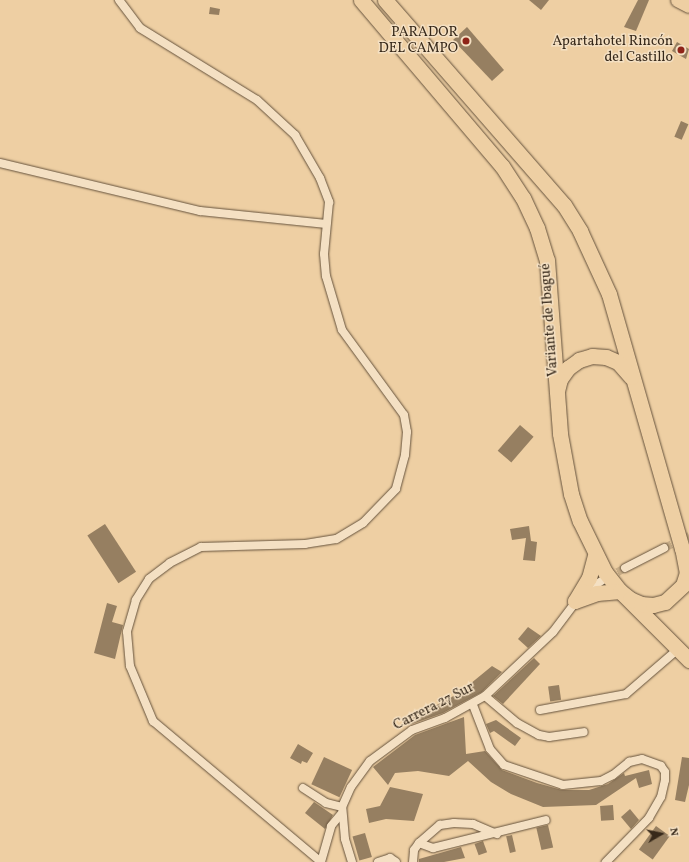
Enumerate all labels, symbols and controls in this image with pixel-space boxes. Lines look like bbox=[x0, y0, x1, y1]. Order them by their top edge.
place label: PARADOR DEL CAMPO bbox=[379, 25, 458, 58]
place label: Apartahotel Rincón del Castillo bbox=[553, 34, 673, 66]
marker: PARADOR DEL CAMPO bbox=[461, 36, 471, 46]
marker: Apartahotel Rincón del Castillo bbox=[676, 45, 686, 55]
street label: Variante de Ibagué bbox=[538, 263, 562, 377]
street label: Carrera 27 Sur bbox=[391, 679, 477, 735]
north arrow bbox=[641, 814, 681, 854]
text: N bbox=[665, 827, 681, 837]

